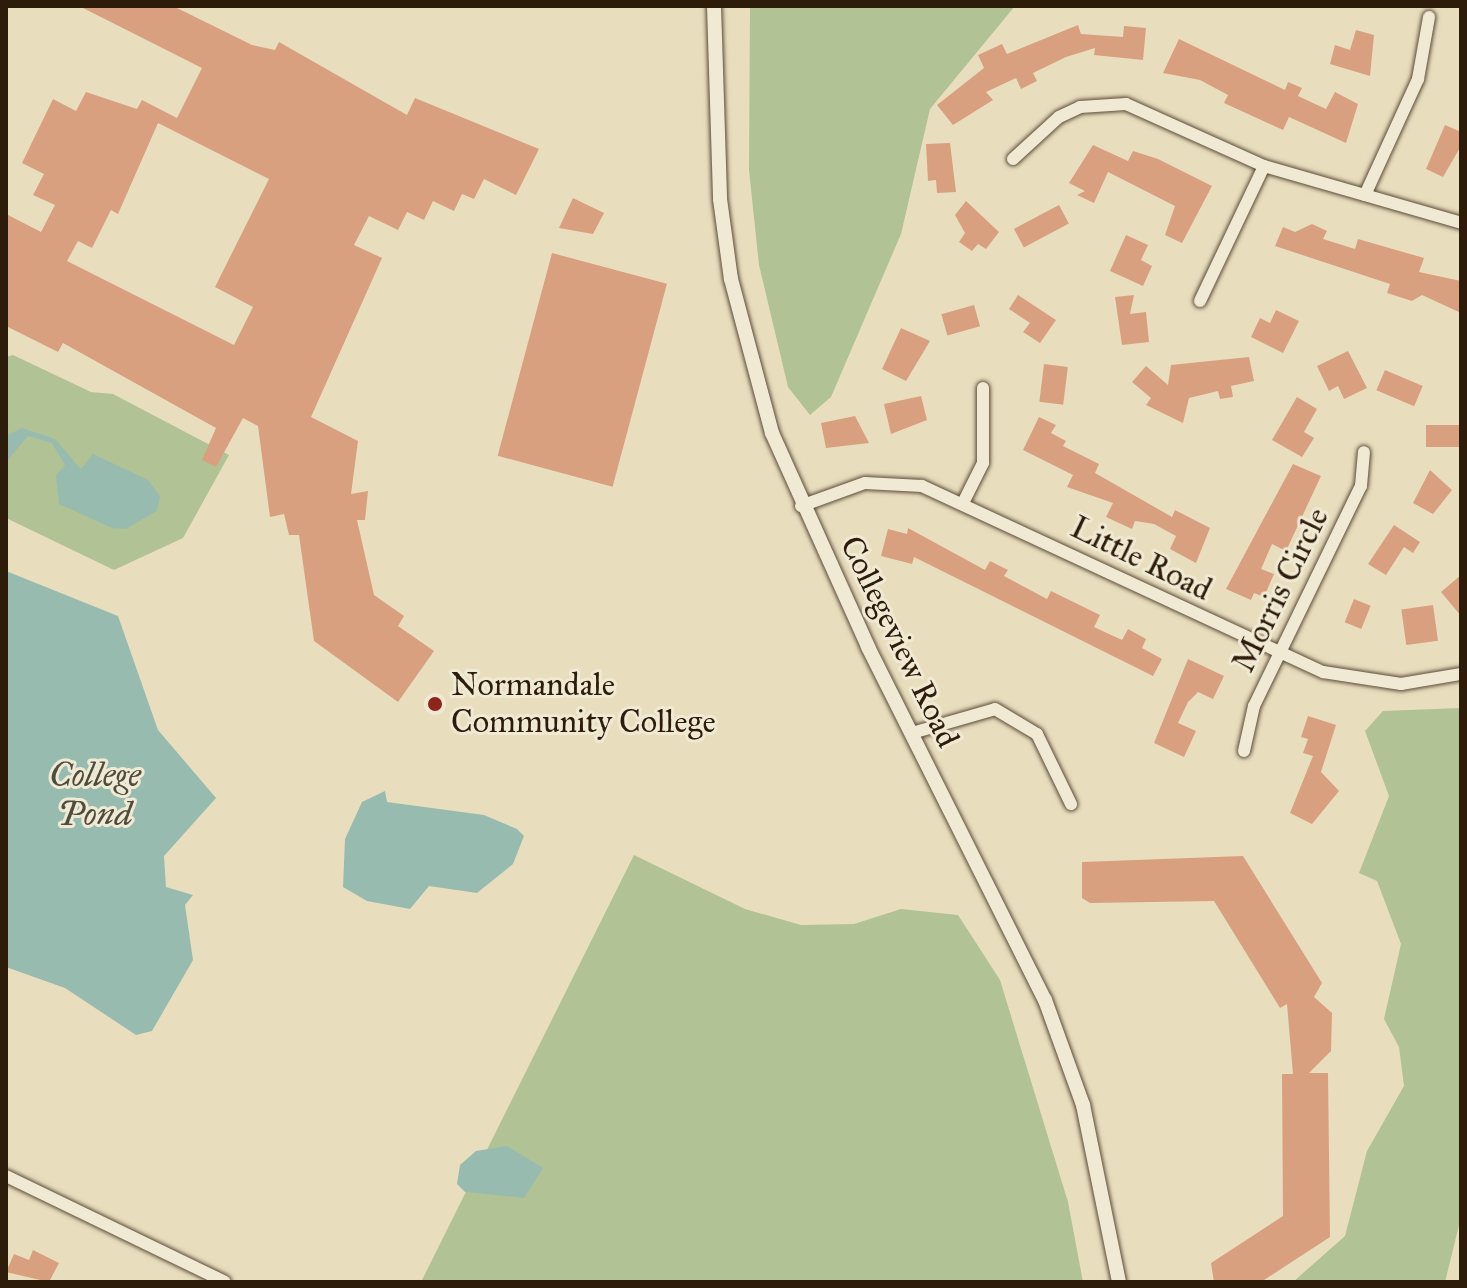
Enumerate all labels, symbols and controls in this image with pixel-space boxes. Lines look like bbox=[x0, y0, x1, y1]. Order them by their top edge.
street label: Morris Circle bbox=[1225, 502, 1337, 678]
street label: Little Road bbox=[1064, 508, 1218, 610]
street label: Collegeview Road bbox=[831, 530, 967, 754]
place label: Normandale Community College bbox=[451, 667, 716, 742]
marker: Normandale Community College bbox=[426, 695, 444, 713]
water label: College Pond bbox=[49, 754, 141, 834]

